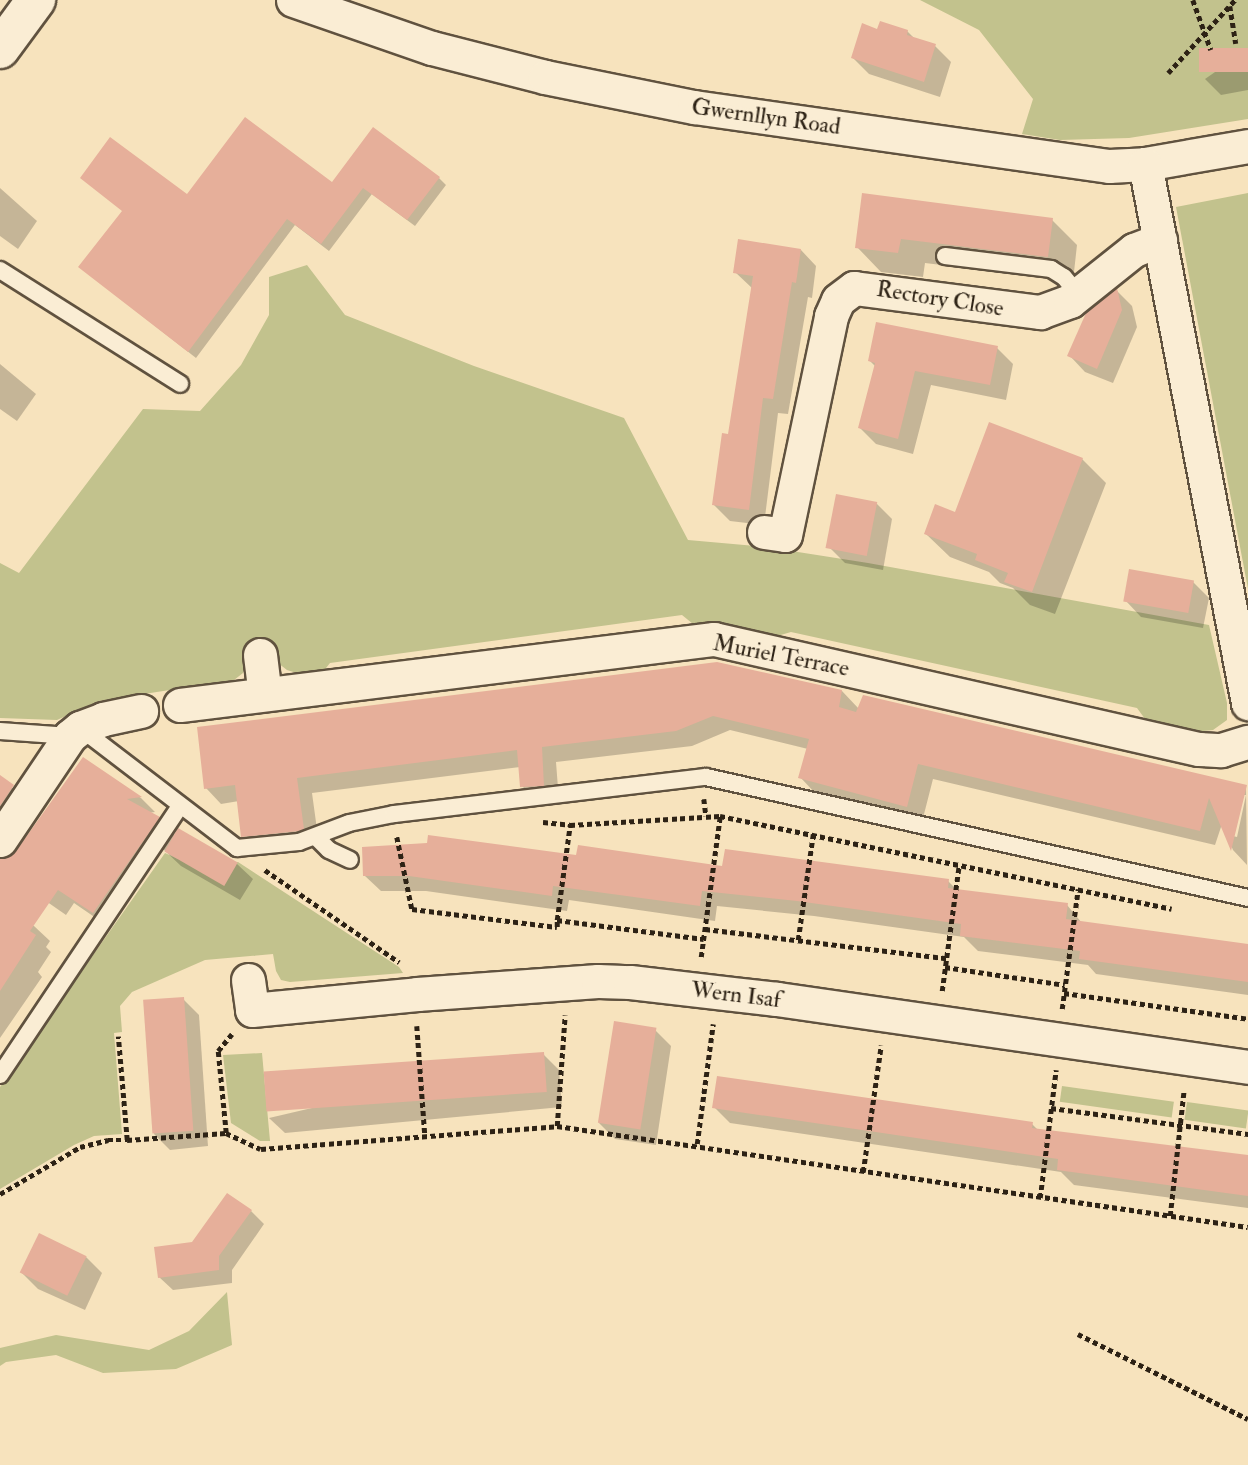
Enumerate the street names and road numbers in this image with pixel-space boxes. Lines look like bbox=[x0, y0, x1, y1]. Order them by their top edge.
street label: Gwernllyn Road bbox=[690, 93, 842, 141]
street label: Rectory Close bbox=[874, 275, 1006, 323]
street label: Muriel Terrace bbox=[711, 629, 851, 683]
street label: Wern Isaf bbox=[690, 976, 782, 1014]

